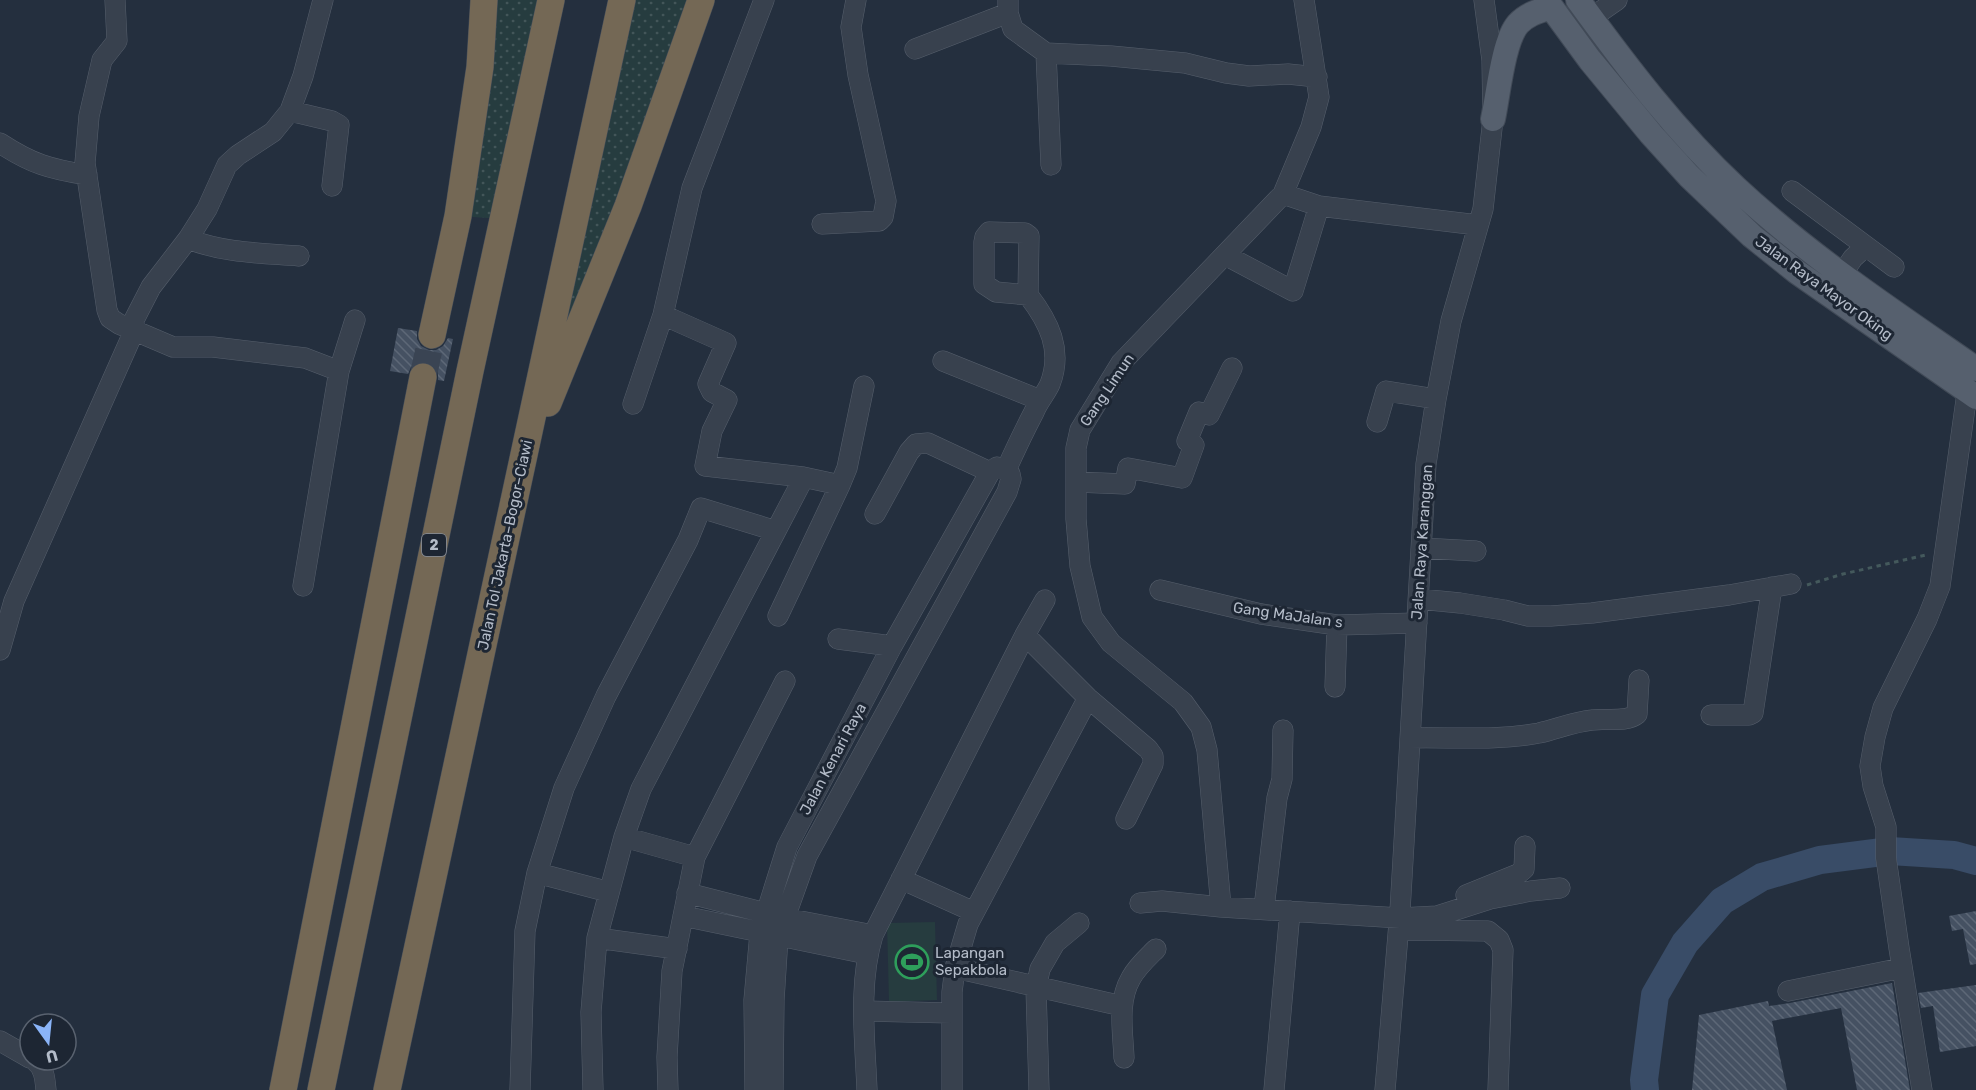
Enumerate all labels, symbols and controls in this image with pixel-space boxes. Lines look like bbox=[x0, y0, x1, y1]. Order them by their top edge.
street label: Jalan Raya Mayor Oking bbox=[1752, 232, 1896, 344]
street label: Gang Limun bbox=[1076, 350, 1138, 430]
street label: Jalan Tol Jakarta–Bogor–Ciawi bbox=[474, 438, 536, 652]
street label: Jalan Raya Karanggan bbox=[1408, 464, 1436, 620]
road number: 2 bbox=[422, 534, 446, 556]
street label: Gang MaJalan s bbox=[1232, 598, 1344, 632]
street label: Jalan Kenari Raya bbox=[796, 700, 870, 818]
sports icon: Lapangan Sepakbola bbox=[894, 944, 930, 980]
place label: Lapangan Sepakbola bbox=[935, 944, 1007, 979]
north arrow bbox=[18, 1012, 78, 1072]
text: U bbox=[44, 1045, 60, 1067]

